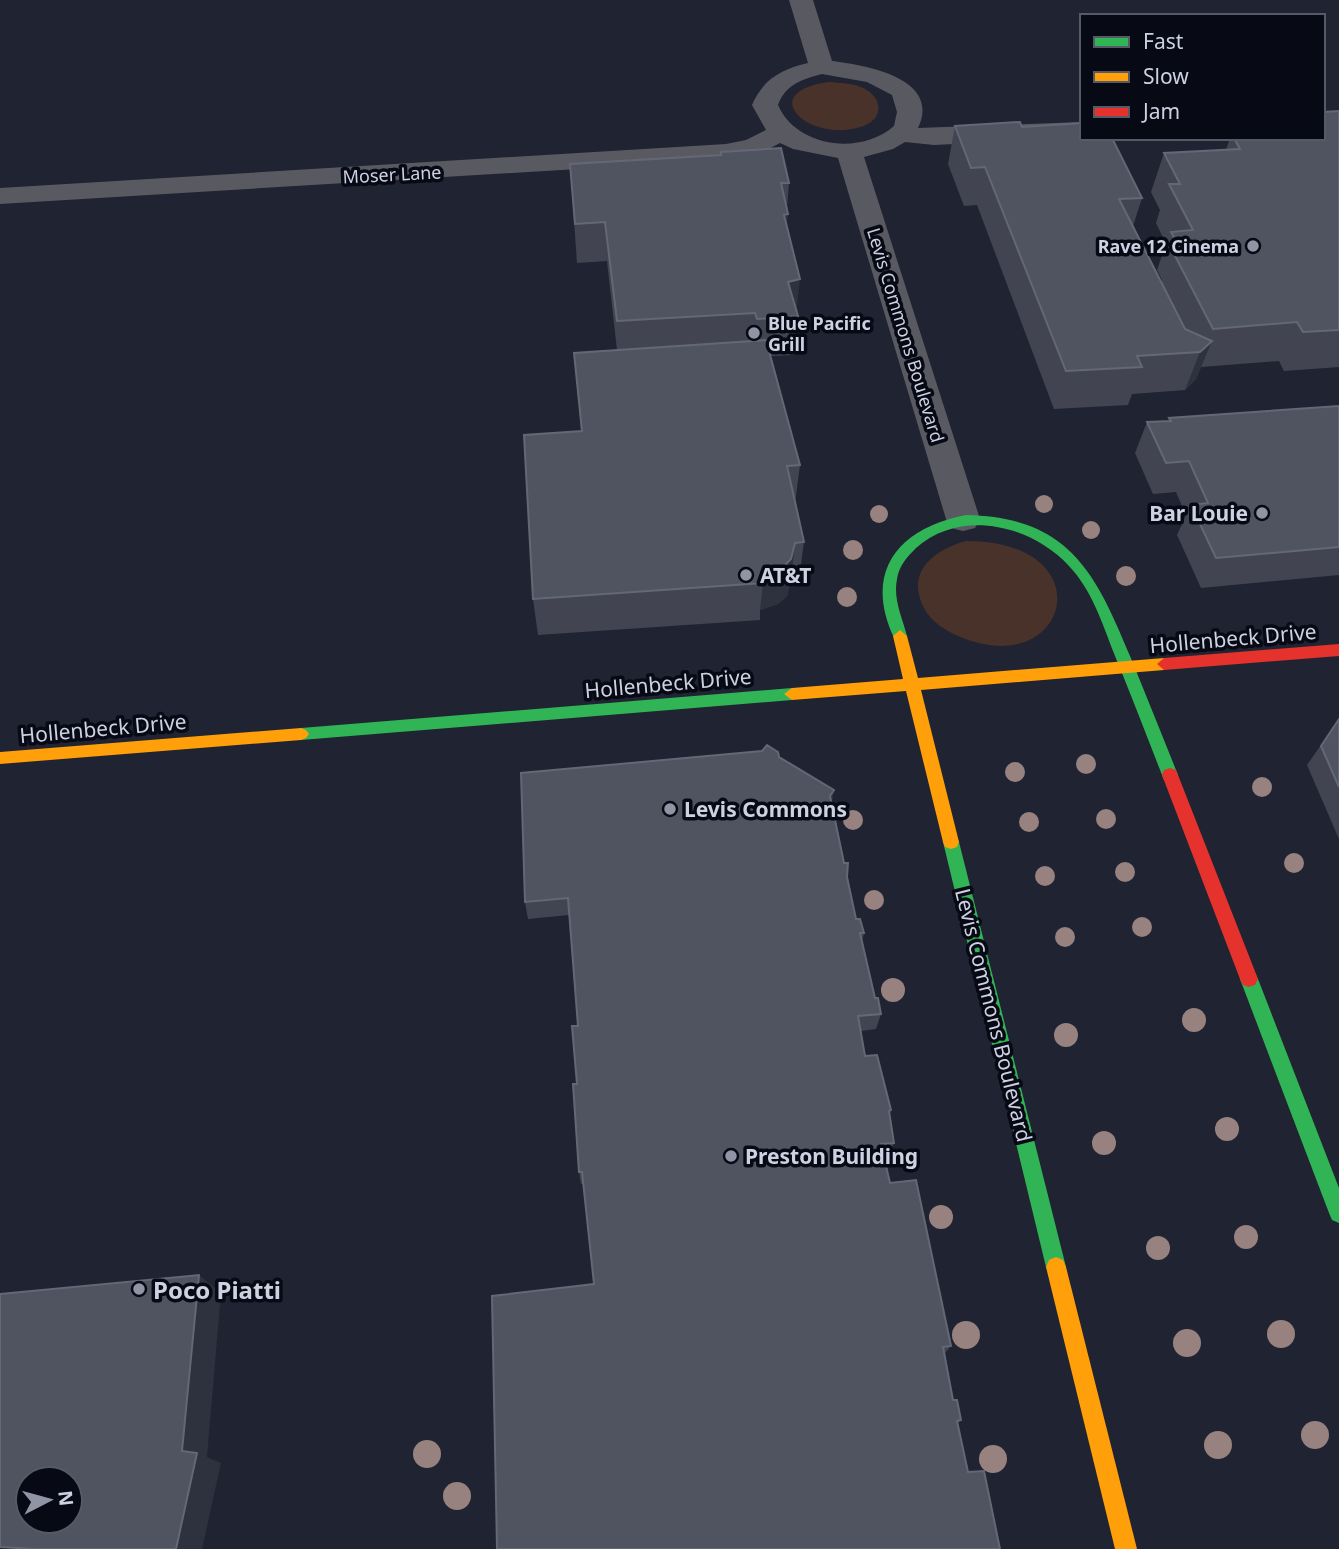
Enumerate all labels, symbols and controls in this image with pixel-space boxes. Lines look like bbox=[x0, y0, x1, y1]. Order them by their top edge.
legend bbox=[1080, 14, 1325, 140]
text: Fast bbox=[1143, 27, 1184, 55]
text: Slow bbox=[1143, 62, 1189, 90]
text: Jam bbox=[1141, 97, 1180, 125]
street label: Moser Lane bbox=[342, 159, 442, 189]
street label: Levis Commons Boulevard bbox=[862, 225, 950, 445]
place label: Rave 12 Cinema bbox=[1098, 234, 1239, 258]
marker: Rave 12 Cinema bbox=[1245, 238, 1261, 254]
place label: Blue Pacific Grill bbox=[768, 311, 871, 356]
marker: Blue Pacific Grill bbox=[746, 325, 762, 341]
place label: Bar Louie bbox=[1149, 499, 1248, 527]
marker: Bar Louie bbox=[1254, 505, 1270, 521]
place label: AT&T bbox=[760, 561, 811, 589]
marker: AT&T bbox=[738, 567, 754, 583]
street label: Hollenbeck Drive bbox=[1148, 617, 1318, 659]
street label: Hollenbeck Drive bbox=[583, 662, 753, 704]
street label: Hollenbeck Drive bbox=[18, 707, 188, 749]
place label: Levis Commons bbox=[684, 795, 847, 823]
marker: Levis Commons bbox=[662, 801, 678, 817]
street label: Levis Commons Boulevard bbox=[949, 885, 1039, 1145]
place label: Preston Building bbox=[745, 1142, 918, 1170]
marker: Preston Building bbox=[723, 1148, 739, 1164]
place label: Poco Piatti bbox=[153, 1273, 281, 1306]
marker: Poco Piatti bbox=[131, 1281, 147, 1297]
north arrow bbox=[14, 1465, 84, 1535]
text: N bbox=[52, 1489, 80, 1507]

